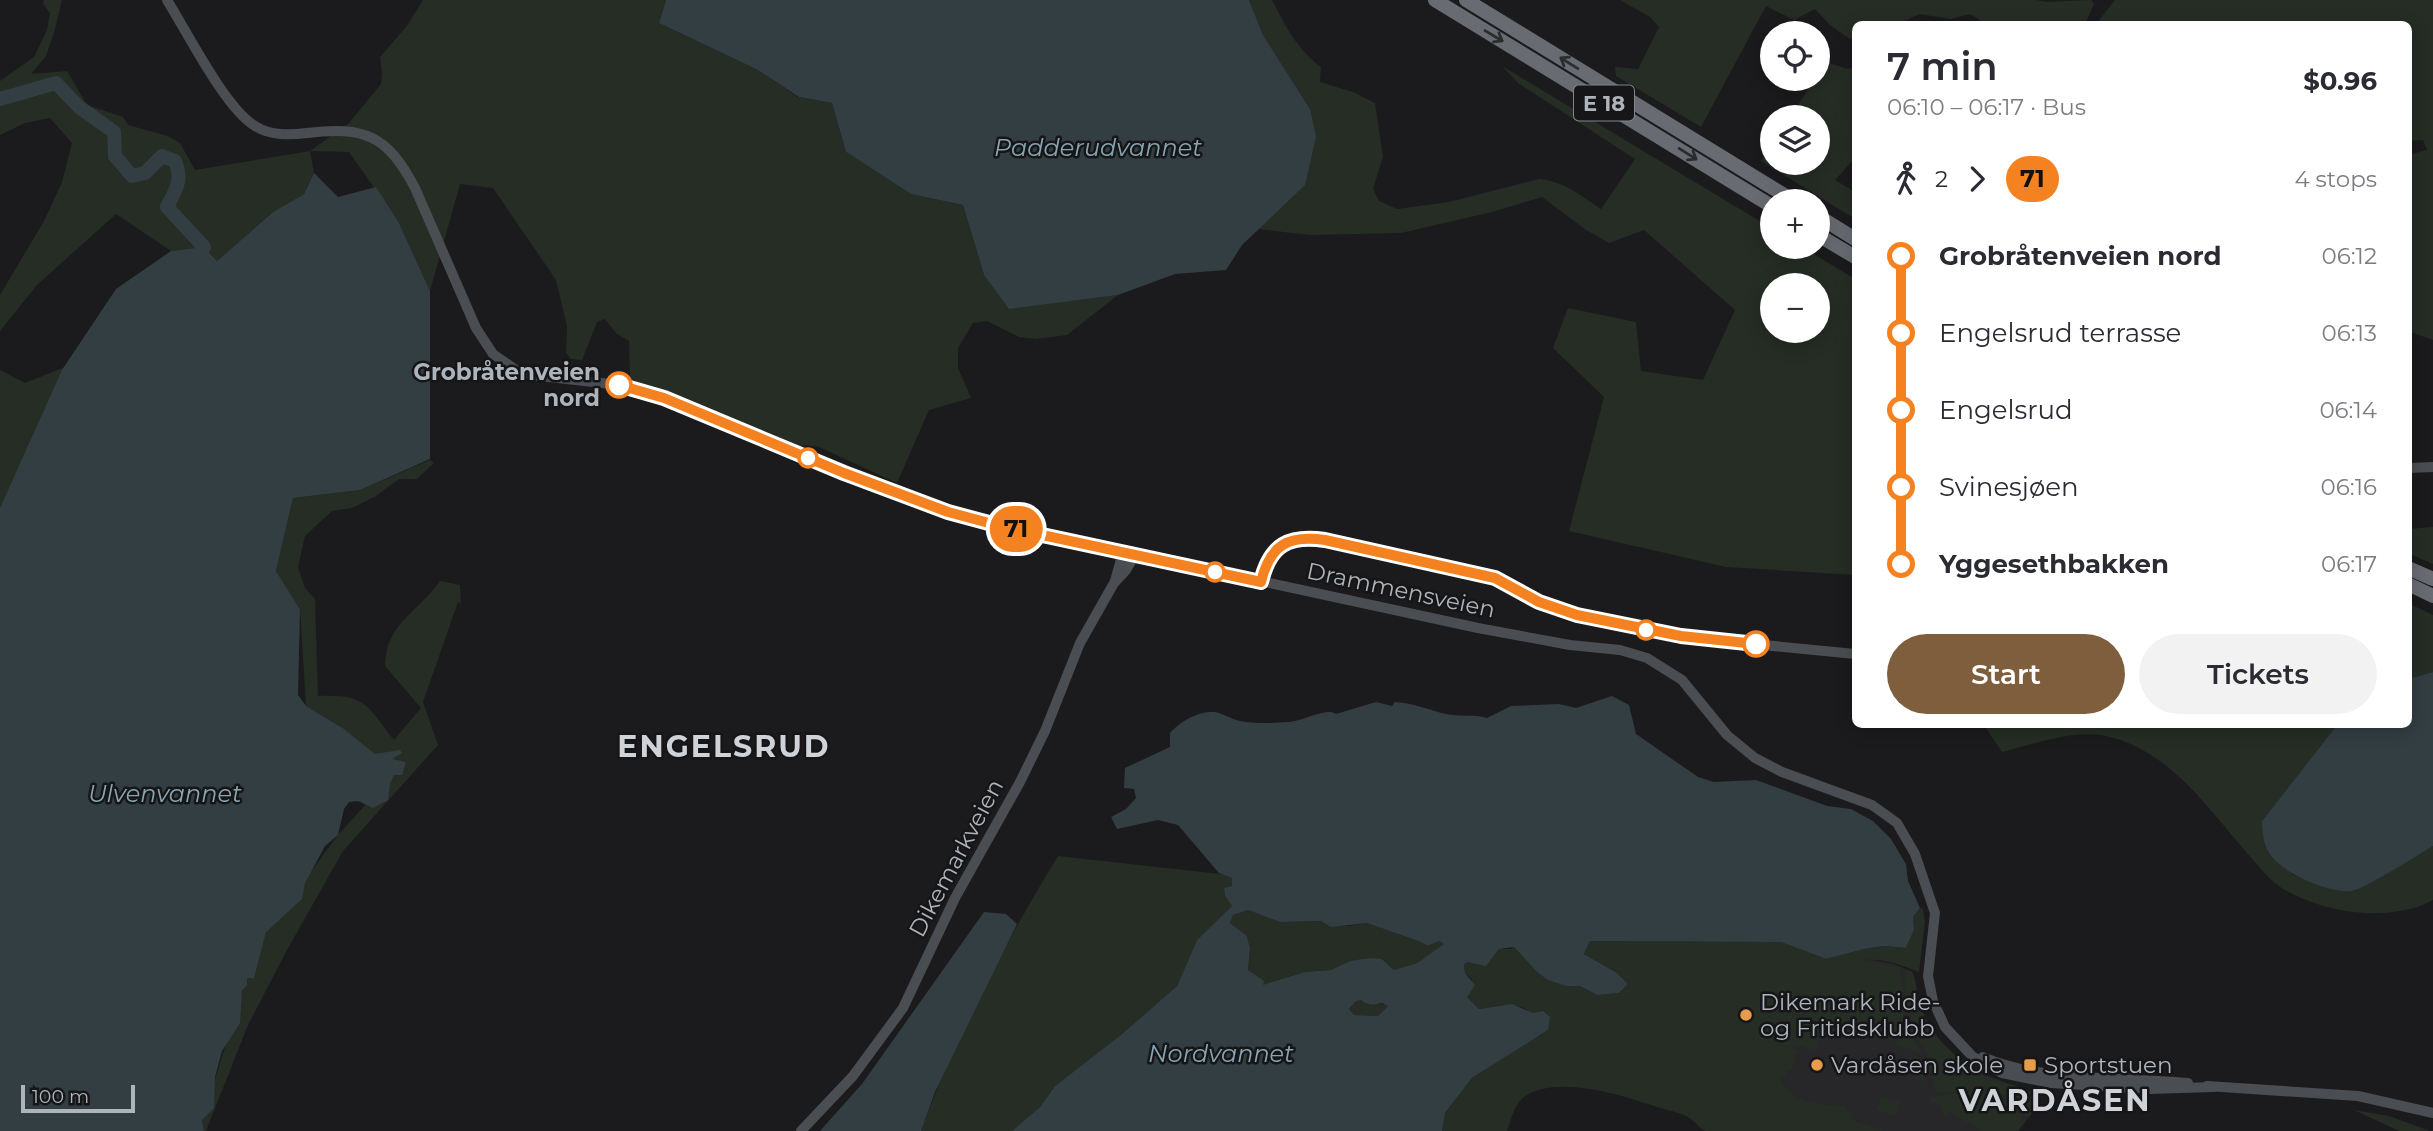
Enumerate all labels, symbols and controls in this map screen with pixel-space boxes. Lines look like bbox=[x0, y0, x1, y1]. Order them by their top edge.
map controls bbox=[1760, 21, 1830, 343]
button: locate bbox=[1760, 21, 1830, 91]
one-way arrow bbox=[1483, 29, 1503, 43]
text: 7 min bbox=[1887, 43, 1998, 90]
one-way arrow bbox=[1559, 56, 1579, 70]
text: $0.96 bbox=[2303, 65, 2377, 97]
road number: E 18 bbox=[1574, 86, 1634, 120]
text: 06:10 – 06:17 · Bus bbox=[1887, 93, 2086, 121]
button: layers bbox=[1760, 105, 1830, 175]
water label: Padderudvannet bbox=[994, 133, 1202, 162]
one-way arrow bbox=[1677, 148, 1697, 162]
icon: walk bbox=[1887, 160, 1925, 198]
icon: forward bbox=[1958, 160, 1996, 198]
text: 71 bbox=[2020, 164, 2045, 193]
text: 2 bbox=[1935, 165, 1948, 193]
text: 4 stops bbox=[2294, 165, 2377, 193]
button: + bbox=[1760, 189, 1830, 259]
text: Grobråtenveien nord bbox=[1939, 240, 2221, 272]
text: 06:12 bbox=[2322, 242, 2377, 270]
button: − bbox=[1760, 273, 1830, 343]
text: Engelsrud terrasse bbox=[1939, 317, 2181, 349]
text: 06:13 bbox=[2322, 319, 2377, 347]
place label: Grobråtenveien nord bbox=[413, 358, 600, 412]
marker: Grobråtenveien nord bbox=[606, 372, 632, 398]
text: Engelsrud bbox=[1939, 394, 2073, 426]
text: 06:14 bbox=[2319, 396, 2377, 424]
unlabelled marker bbox=[798, 448, 818, 468]
text: Svinesjøen bbox=[1939, 471, 2079, 503]
text: 06:16 bbox=[2321, 473, 2377, 501]
line badge: 71 bbox=[984, 506, 1048, 552]
text: 71 bbox=[1004, 514, 1028, 543]
text: Yggesethbakken bbox=[1939, 548, 2169, 580]
text: 06:17 bbox=[2321, 550, 2377, 578]
street label: Drammensveien bbox=[1304, 556, 1498, 624]
unlabelled marker bbox=[1205, 562, 1225, 582]
unlabelled marker bbox=[1636, 620, 1656, 640]
unlabelled marker bbox=[1743, 631, 1769, 657]
button: Start bbox=[1887, 634, 2125, 714]
button: Tickets bbox=[2139, 634, 2377, 714]
district label: ENGELSRUD bbox=[617, 728, 831, 765]
street label: Dikemarkveien bbox=[903, 775, 1009, 941]
water label: Ulvenvannet bbox=[88, 779, 242, 808]
place label: Dikemark Ride- og Fritidsklubb bbox=[1760, 988, 1940, 1042]
marker: Dikemark Ride- og Fritidsklubb bbox=[1738, 1007, 1754, 1023]
water label: Nordvannet bbox=[1148, 1039, 1294, 1068]
place label: Vardåsen skole bbox=[1831, 1051, 2003, 1079]
place label: Sportstuen bbox=[2044, 1051, 2173, 1079]
marker: Vardåsen skole bbox=[1809, 1057, 1825, 1073]
marker: Sportstuen bbox=[2022, 1057, 2038, 1073]
district label: VARDÅSEN bbox=[1957, 1080, 2152, 1119]
scale bar bbox=[21, 1082, 135, 1114]
text: 100 m bbox=[32, 1085, 89, 1108]

